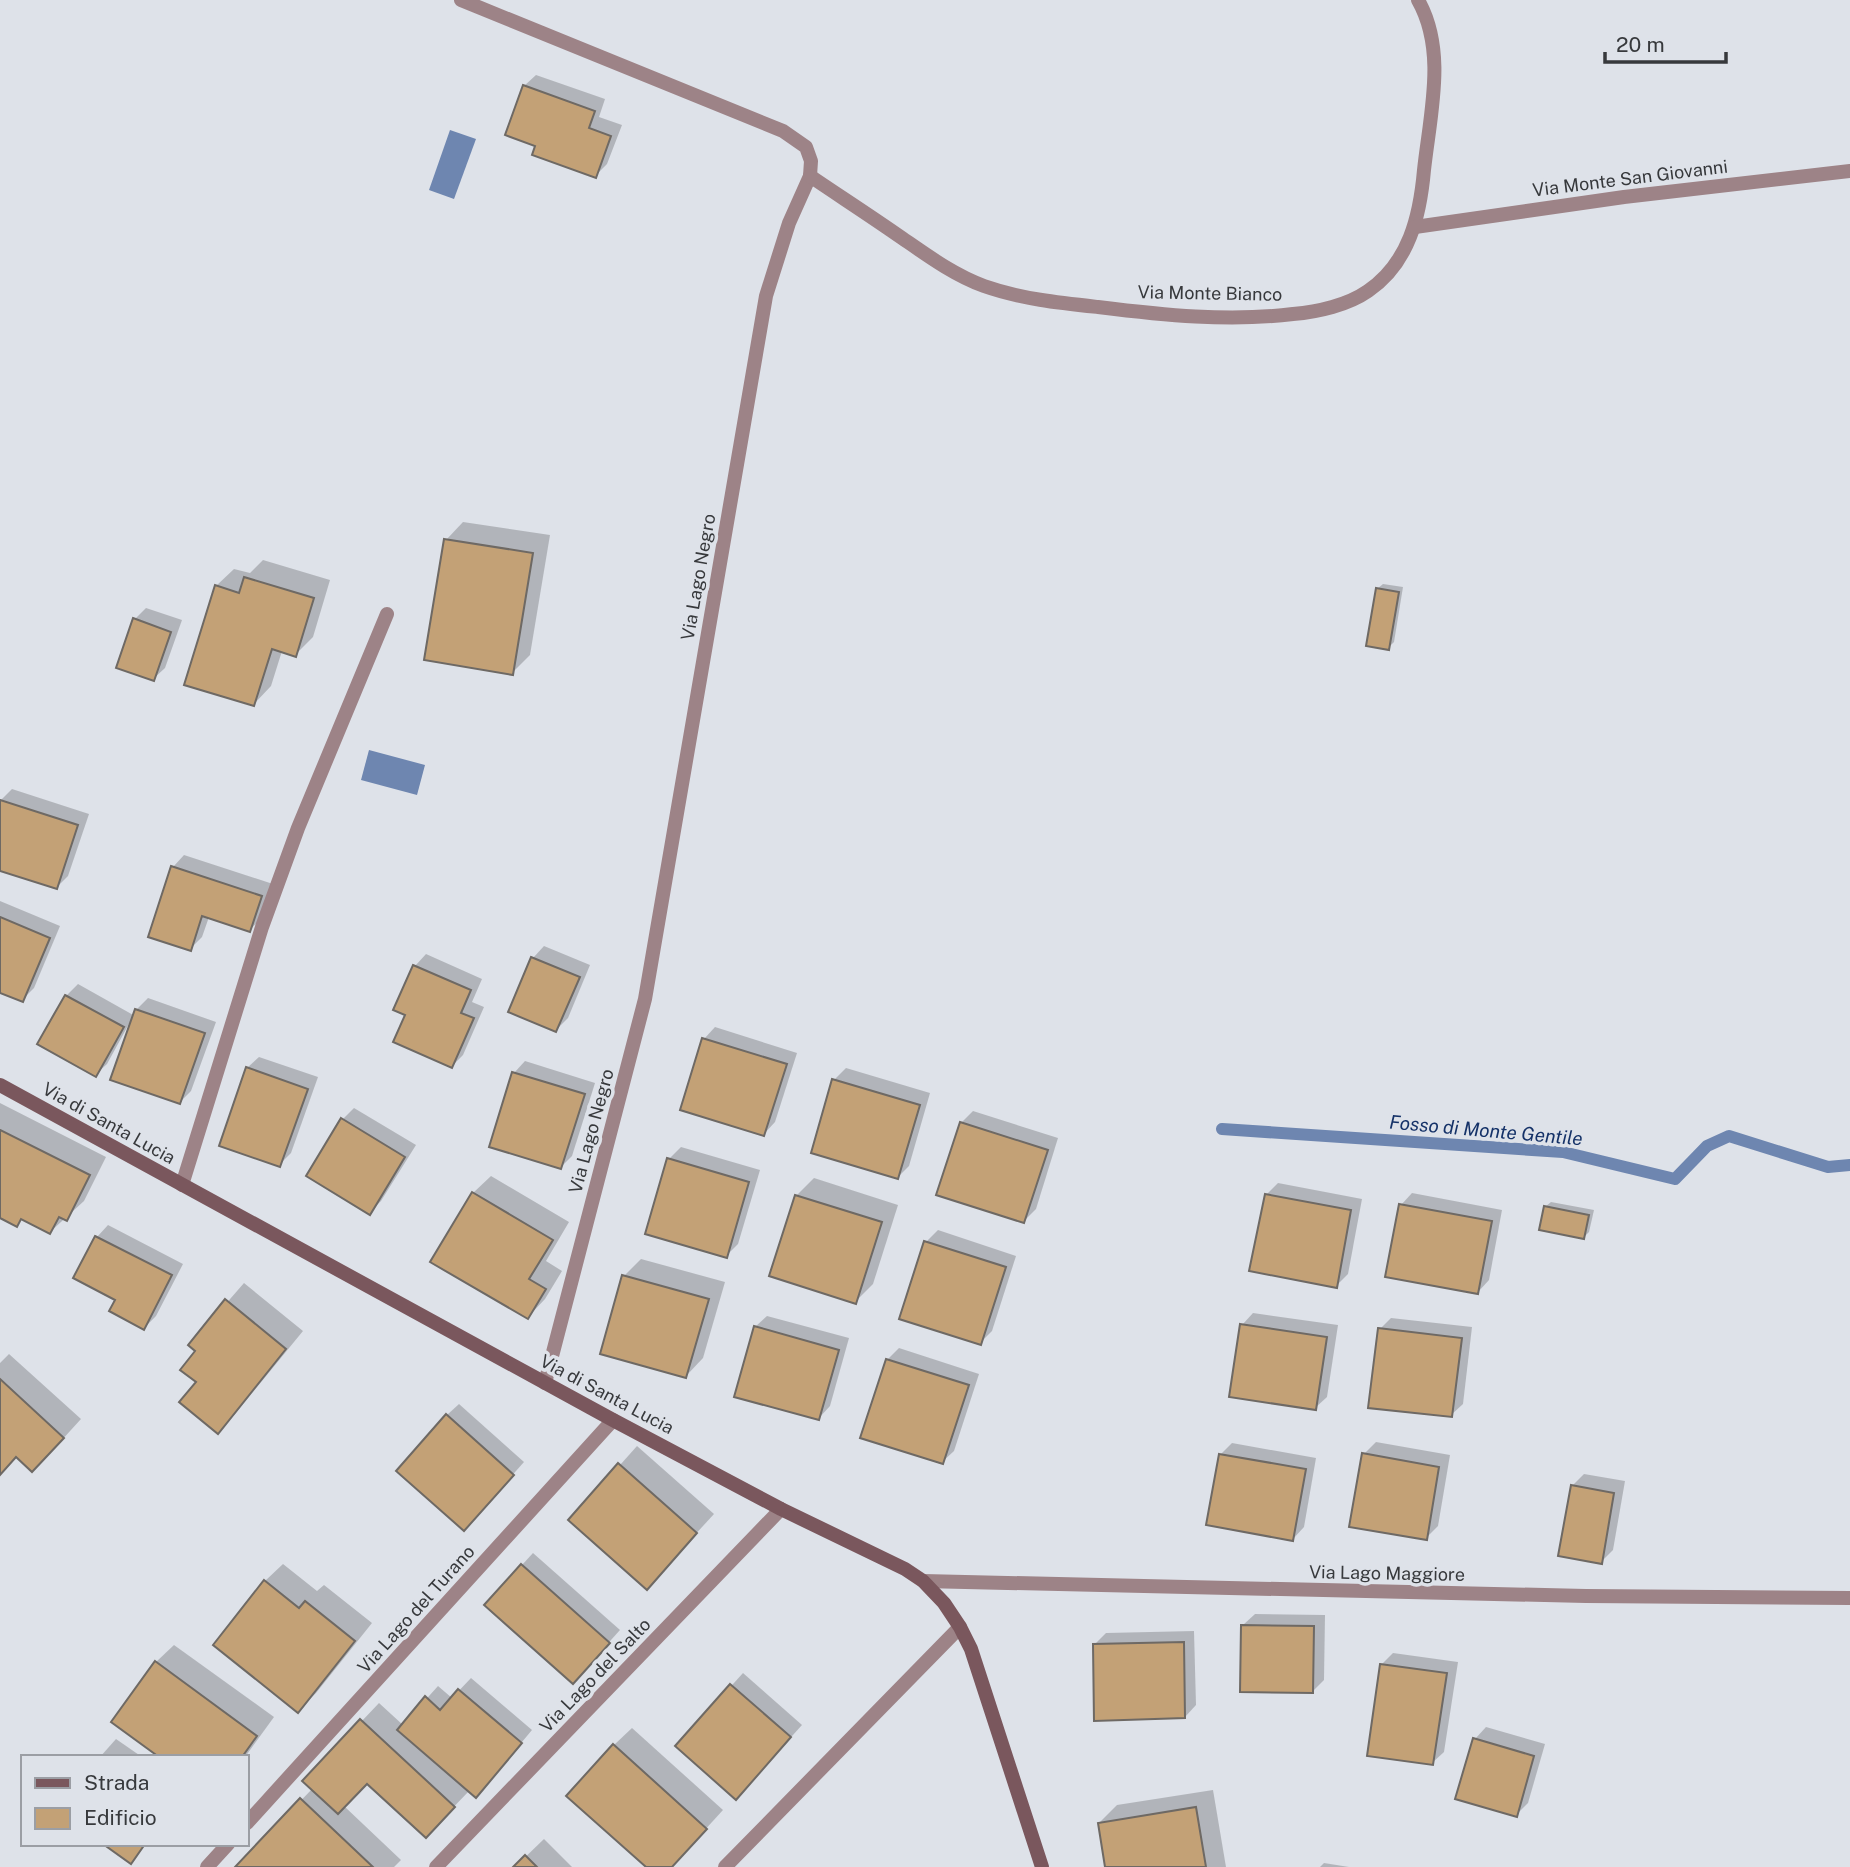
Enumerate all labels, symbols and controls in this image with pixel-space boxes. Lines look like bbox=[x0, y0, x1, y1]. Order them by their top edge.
scale bar bbox=[1605, 21, 1726, 65]
text: 20 m bbox=[1616, 32, 1665, 57]
street label: Via Monte San Giovanni bbox=[1531, 156, 1729, 200]
street label: Via Monte Bianco bbox=[1137, 281, 1283, 305]
street label: Via Lago Negro bbox=[677, 512, 719, 642]
street label: Via Lago Negro bbox=[564, 1066, 618, 1196]
street label: Via di Santa Lucia bbox=[39, 1078, 179, 1168]
water label: Fosso di Monte Gentile bbox=[1388, 1111, 1584, 1149]
street label: Via di Santa Lucia bbox=[537, 1350, 677, 1438]
street label: Via Lago del Turano bbox=[353, 1541, 479, 1677]
street label: Via Lago Maggiore bbox=[1309, 1561, 1465, 1585]
street label: Via Lago del Salto bbox=[535, 1614, 655, 1736]
legend bbox=[21, 1755, 248, 1846]
text: Strada bbox=[84, 1770, 149, 1795]
text: Edificio bbox=[84, 1805, 157, 1830]

